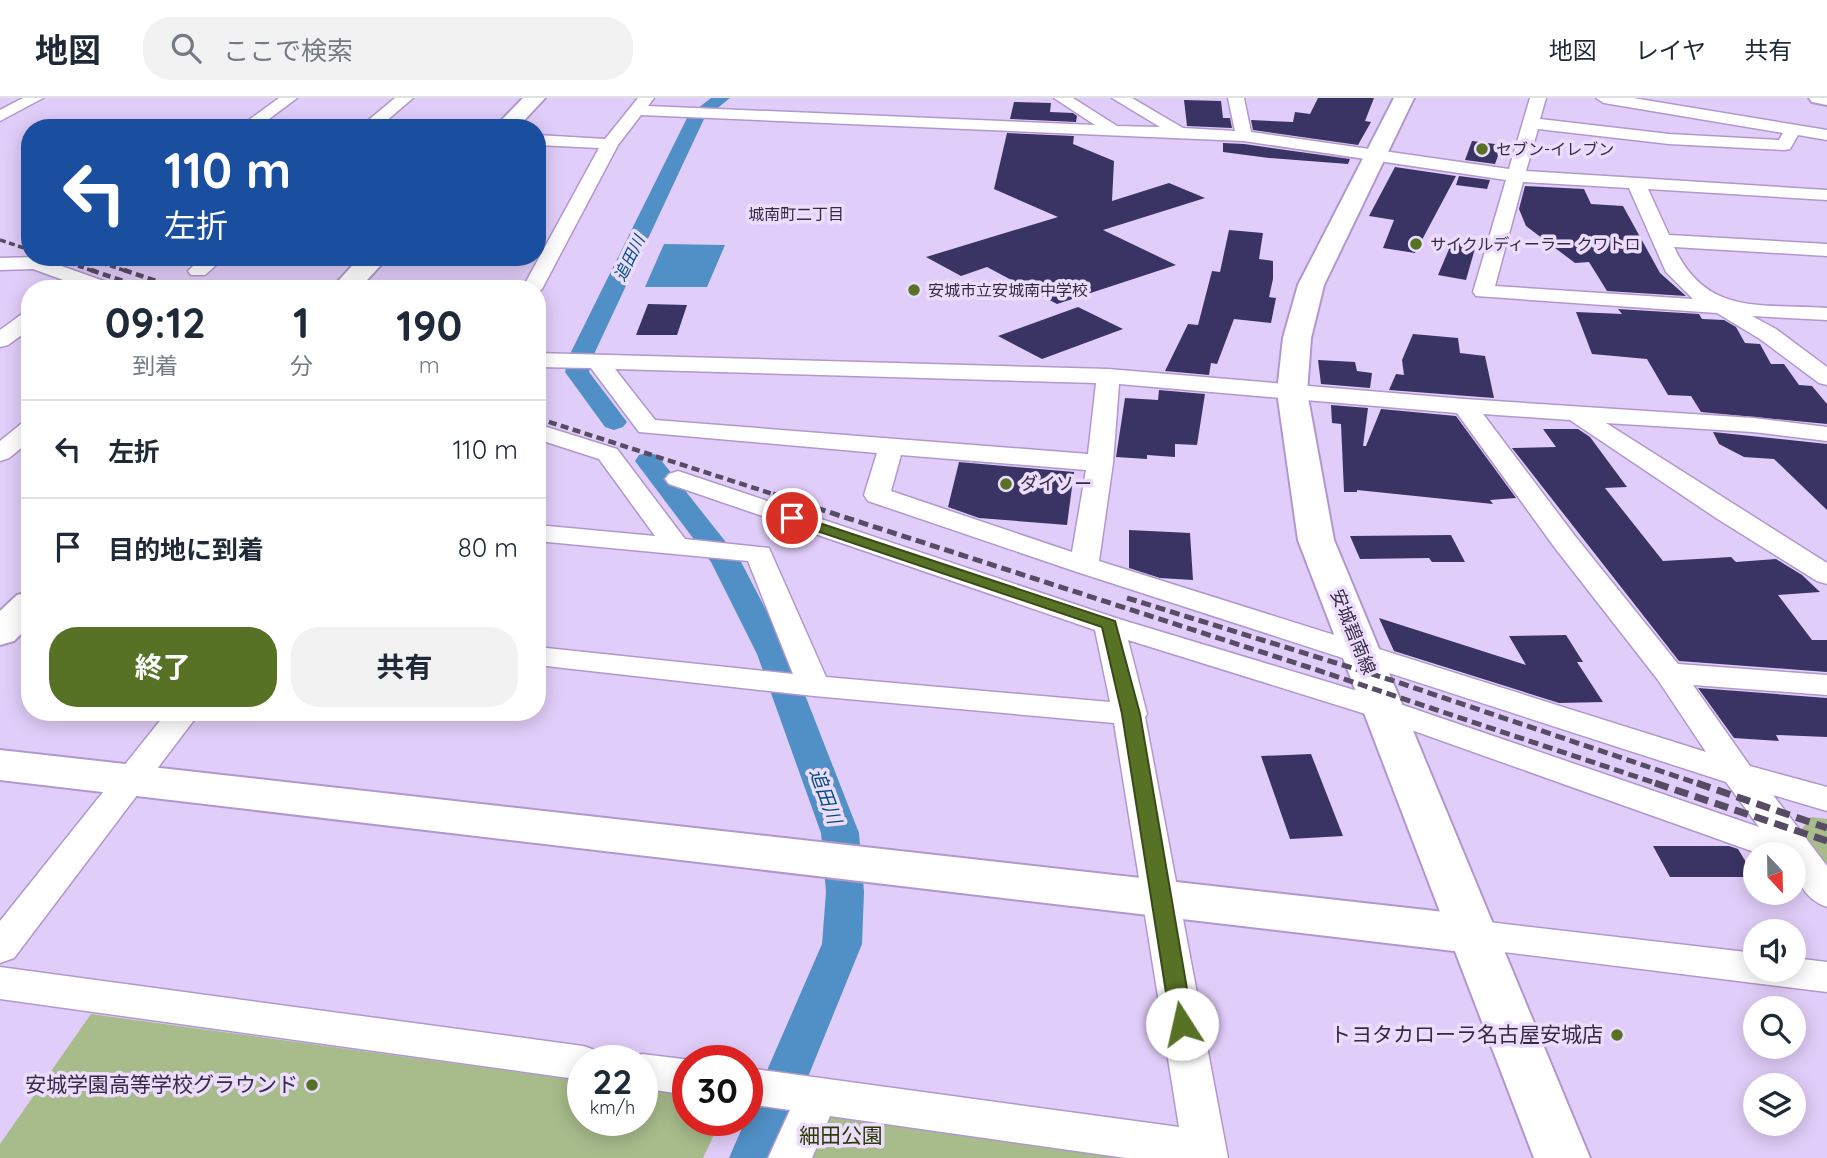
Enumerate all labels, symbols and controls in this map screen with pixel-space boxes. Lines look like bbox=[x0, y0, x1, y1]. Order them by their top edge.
search box bbox=[143, 17, 633, 80]
text: 地図 bbox=[35, 29, 101, 70]
icon: search bbox=[167, 29, 205, 67]
text: ここで検索 bbox=[223, 34, 353, 67]
text: 地図 bbox=[1549, 35, 1597, 65]
text: レイヤ bbox=[1635, 35, 1706, 65]
text: 共有 bbox=[1744, 35, 1792, 65]
text: 110 m bbox=[164, 139, 291, 200]
place label: セブン-イレブン bbox=[1496, 139, 1614, 159]
marker: セブン-イレブン bbox=[1474, 141, 1490, 157]
icon: left bbox=[49, 147, 140, 238]
district label: 城南町二丁目 bbox=[748, 204, 844, 224]
text: 左折 bbox=[164, 205, 228, 245]
water label: 追田川 bbox=[609, 230, 649, 284]
place label: サイクルディーラー クワトロ bbox=[1430, 234, 1640, 254]
marker: サイクルディーラー クワトロ bbox=[1408, 236, 1424, 252]
place label: 安城市立安城南中学校 bbox=[928, 280, 1088, 300]
marker: 安城市立安城南中学校 bbox=[906, 282, 922, 298]
text: 09:12 bbox=[105, 296, 206, 349]
text: 1 bbox=[293, 296, 309, 349]
text: 190 bbox=[396, 299, 462, 352]
text: m bbox=[419, 350, 440, 379]
text: 到着 bbox=[132, 351, 178, 380]
text: 分 bbox=[290, 351, 313, 380]
icon: left bbox=[49, 430, 87, 468]
text: 110 m bbox=[452, 433, 518, 466]
text: 左折 bbox=[108, 435, 160, 468]
place label: ダイソー bbox=[1020, 472, 1092, 495]
marker: ダイソー bbox=[998, 476, 1014, 492]
pin bbox=[762, 488, 822, 548]
icon: arrive bbox=[773, 499, 811, 537]
icon: arrive bbox=[49, 528, 87, 566]
text: 80 m bbox=[458, 531, 518, 564]
text: 目的地に到着 bbox=[108, 533, 264, 566]
street label: 安城碧南線 bbox=[1326, 586, 1381, 678]
button: 終了 bbox=[49, 627, 277, 707]
button: 共有 bbox=[291, 627, 518, 707]
water label: 追田川 bbox=[805, 765, 848, 829]
north arrow bbox=[1743, 842, 1806, 905]
map controls bbox=[1743, 842, 1806, 1136]
button: sound bbox=[1743, 919, 1806, 982]
position arrow bbox=[1145, 987, 1219, 1061]
button: search bbox=[1743, 996, 1806, 1059]
place label: トヨタカローラ名古屋安城店 bbox=[1330, 1021, 1603, 1047]
marker: トヨタカローラ名古屋安城店 bbox=[1609, 1027, 1625, 1043]
speed limit sign: 30 bbox=[672, 1045, 763, 1136]
text: 22 bbox=[593, 1059, 632, 1103]
place label: 安城学園高等学校グラウンド bbox=[25, 1071, 298, 1097]
button: layers bbox=[1743, 1073, 1806, 1136]
marker: 安城学園高等学校グラウンド bbox=[304, 1077, 320, 1093]
text: km/h bbox=[590, 1096, 635, 1119]
park label: 細田公園 bbox=[799, 1122, 883, 1148]

